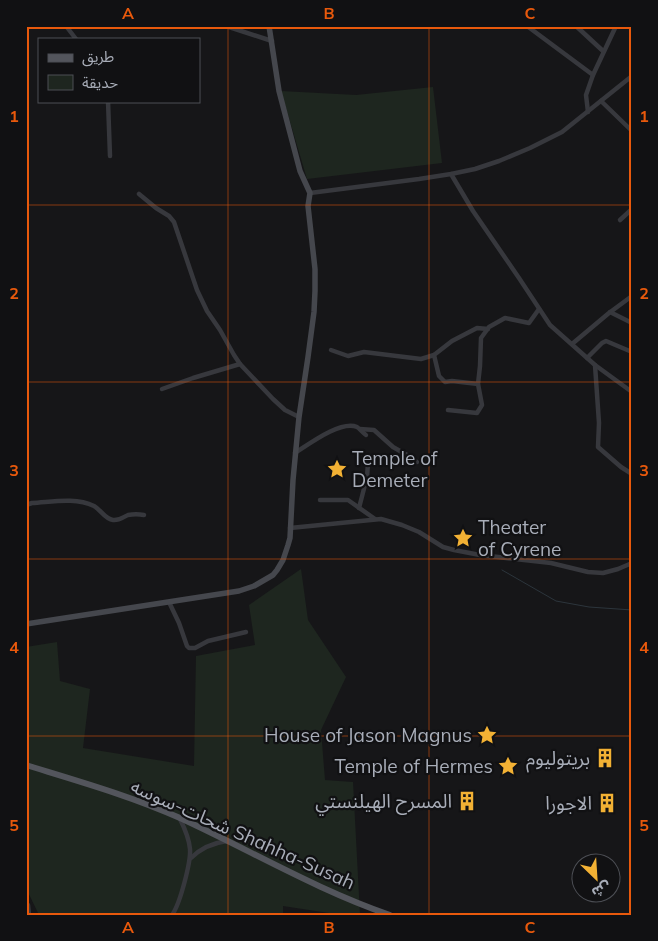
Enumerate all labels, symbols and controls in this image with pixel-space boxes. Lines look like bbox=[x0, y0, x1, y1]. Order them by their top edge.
text: A bbox=[122, 3, 134, 23]
text: B bbox=[323, 3, 335, 23]
text: C bbox=[525, 3, 536, 23]
legend bbox=[38, 38, 200, 102]
text: طريق bbox=[82, 47, 114, 67]
text: حديقة bbox=[82, 73, 118, 92]
text: 1 bbox=[9, 106, 19, 126]
text: 1 bbox=[639, 106, 649, 126]
text: 2 bbox=[9, 283, 19, 303]
text: 2 bbox=[639, 283, 649, 303]
place label: Temple of Demeter bbox=[352, 446, 438, 492]
place icon: Temple of Demeter bbox=[326, 458, 348, 480]
text: 3 bbox=[9, 460, 19, 480]
text: 3 bbox=[639, 460, 649, 480]
place label: Theater of Cyrene bbox=[478, 515, 561, 561]
place icon: Theater of Cyrene bbox=[452, 527, 474, 549]
text: 4 bbox=[9, 637, 19, 657]
text: 4 bbox=[639, 637, 649, 657]
place label: House of Jason Magnus bbox=[264, 723, 472, 747]
place icon: House of Jason Magnus bbox=[476, 724, 498, 746]
place label: بريتوليوم bbox=[526, 746, 590, 773]
building icon: بريتوليوم bbox=[594, 747, 616, 769]
place label: Temple of Hermes bbox=[334, 754, 493, 778]
place icon: Temple of Hermes bbox=[497, 755, 519, 777]
street label: شحات-سوسه Shahha-Susah bbox=[127, 774, 359, 894]
place label: المسرح الهيلنستي bbox=[315, 789, 452, 816]
building icon: المسرح الهيلنستي bbox=[456, 790, 478, 812]
place label: الاجورا bbox=[545, 791, 592, 815]
building icon: الاجورا bbox=[596, 792, 618, 814]
text: 5 bbox=[9, 815, 19, 835]
text: 5 bbox=[639, 815, 649, 835]
north arrow bbox=[570, 854, 620, 904]
text: ش bbox=[589, 878, 614, 902]
text: A bbox=[122, 917, 134, 937]
text: B bbox=[323, 917, 335, 937]
text: C bbox=[525, 917, 536, 937]

